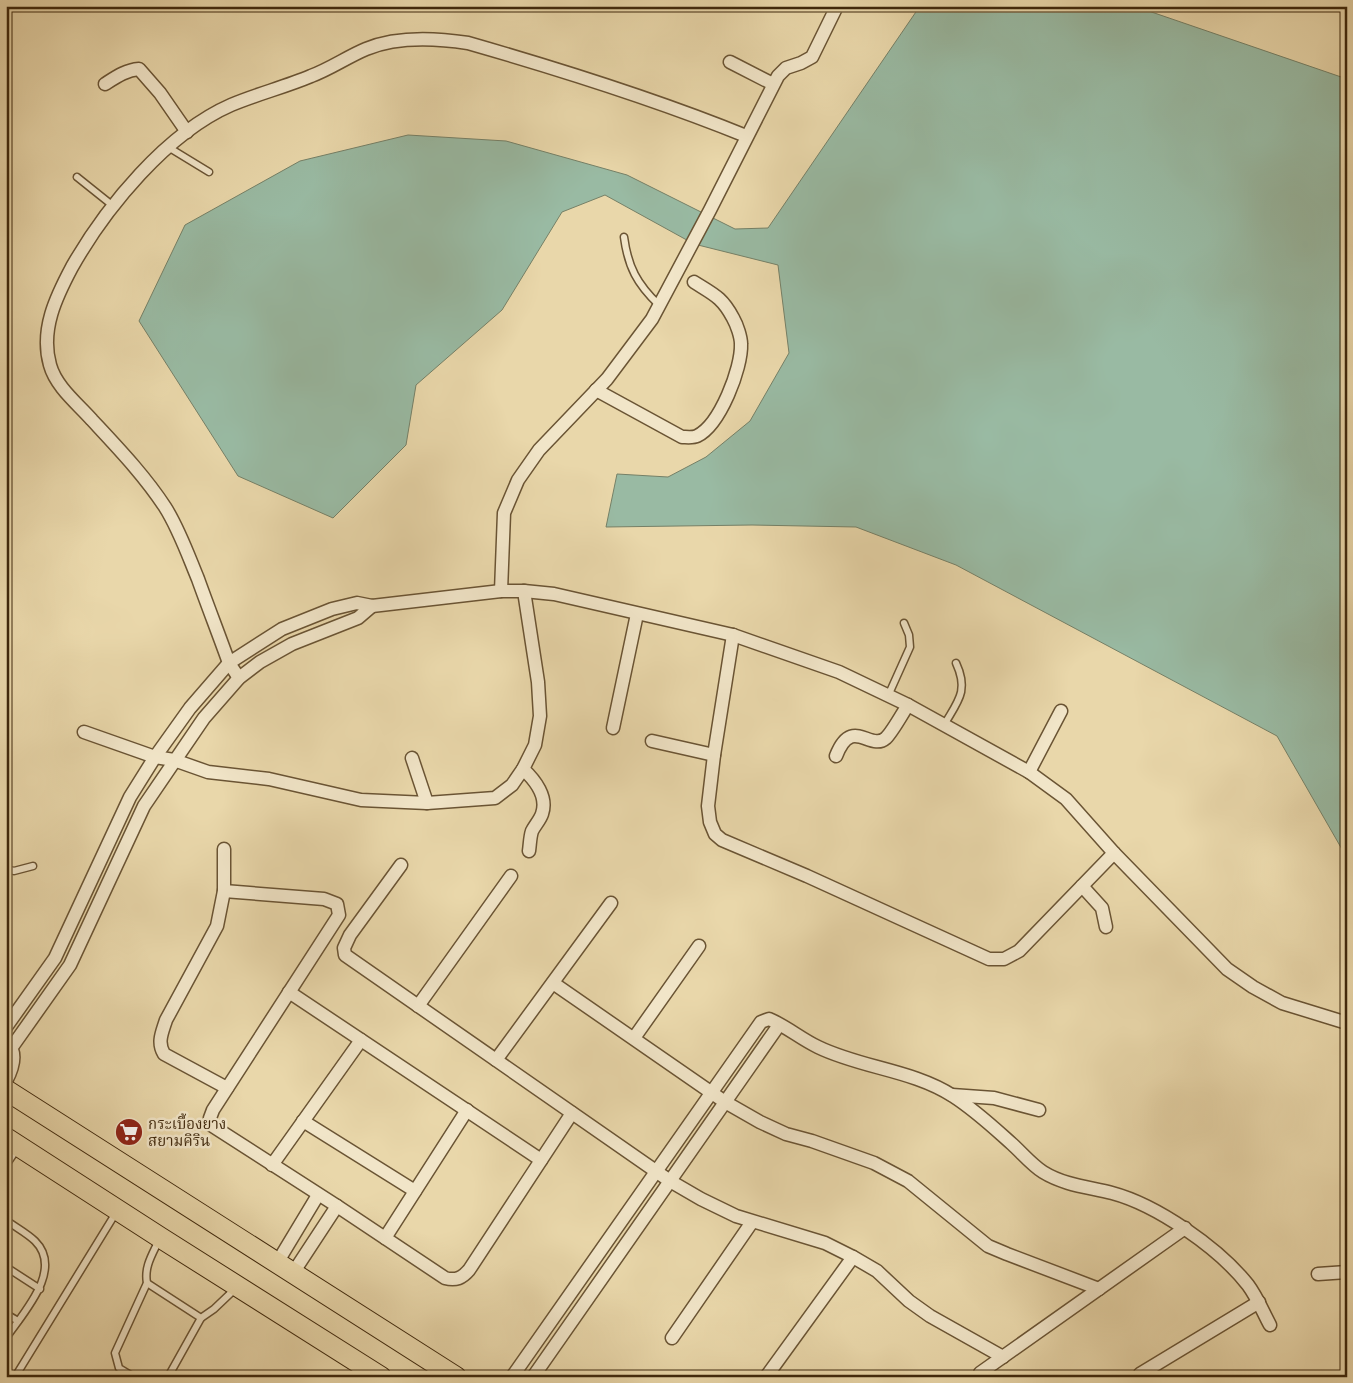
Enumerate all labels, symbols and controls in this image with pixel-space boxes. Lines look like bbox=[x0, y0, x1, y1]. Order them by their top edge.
place label: กระเบื้องยาง สยามคิริน bbox=[148, 1113, 226, 1150]
supermarket icon: กระเบื้องยาง สยามคิริน bbox=[114, 1117, 144, 1147]

